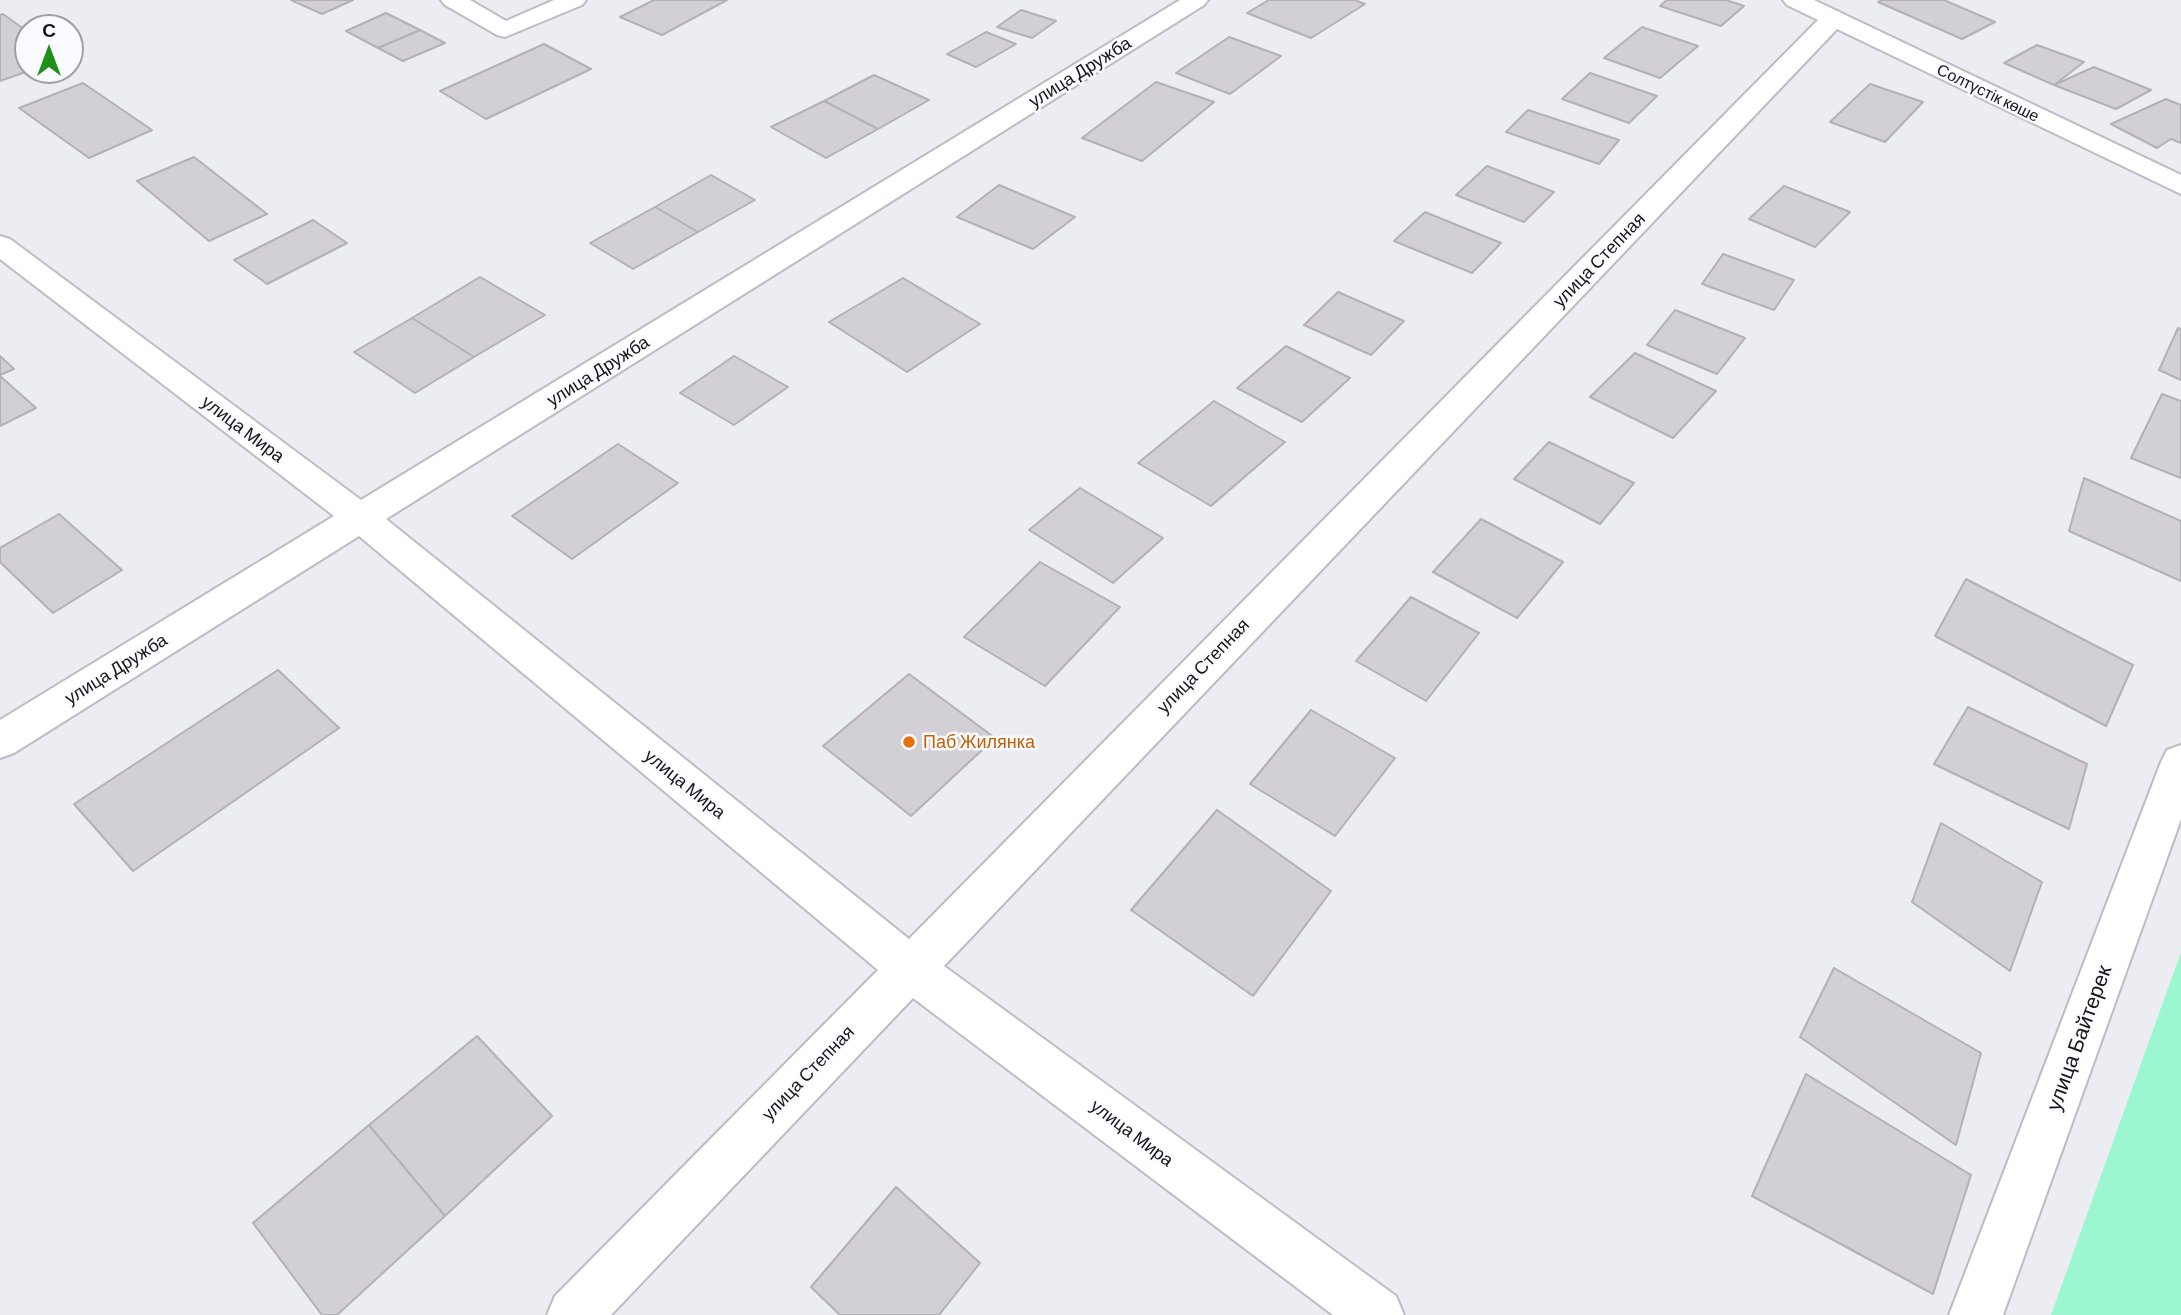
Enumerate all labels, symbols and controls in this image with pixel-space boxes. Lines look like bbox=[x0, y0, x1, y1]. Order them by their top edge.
north arrow bbox=[14, 14, 84, 84]
text: С bbox=[42, 18, 56, 41]
street label: улица Дружба bbox=[1025, 32, 1135, 112]
street label: Солтүстік көше bbox=[1934, 60, 2042, 126]
street label: улица Степная bbox=[1548, 208, 1650, 312]
street label: улица Дружба bbox=[543, 331, 653, 411]
street label: улица Мира bbox=[197, 391, 289, 467]
street label: улица Степная bbox=[1152, 614, 1254, 718]
street label: улица Дружба bbox=[61, 629, 171, 709]
place label: Паб Жилянка bbox=[923, 731, 1035, 753]
marker: Паб Жилянка bbox=[901, 734, 917, 750]
street label: улица Мира bbox=[640, 745, 730, 823]
street label: улица Байтерек bbox=[2041, 962, 2117, 1114]
street label: улица Степная bbox=[757, 1021, 859, 1125]
street label: улица Мира bbox=[1086, 1095, 1178, 1171]

